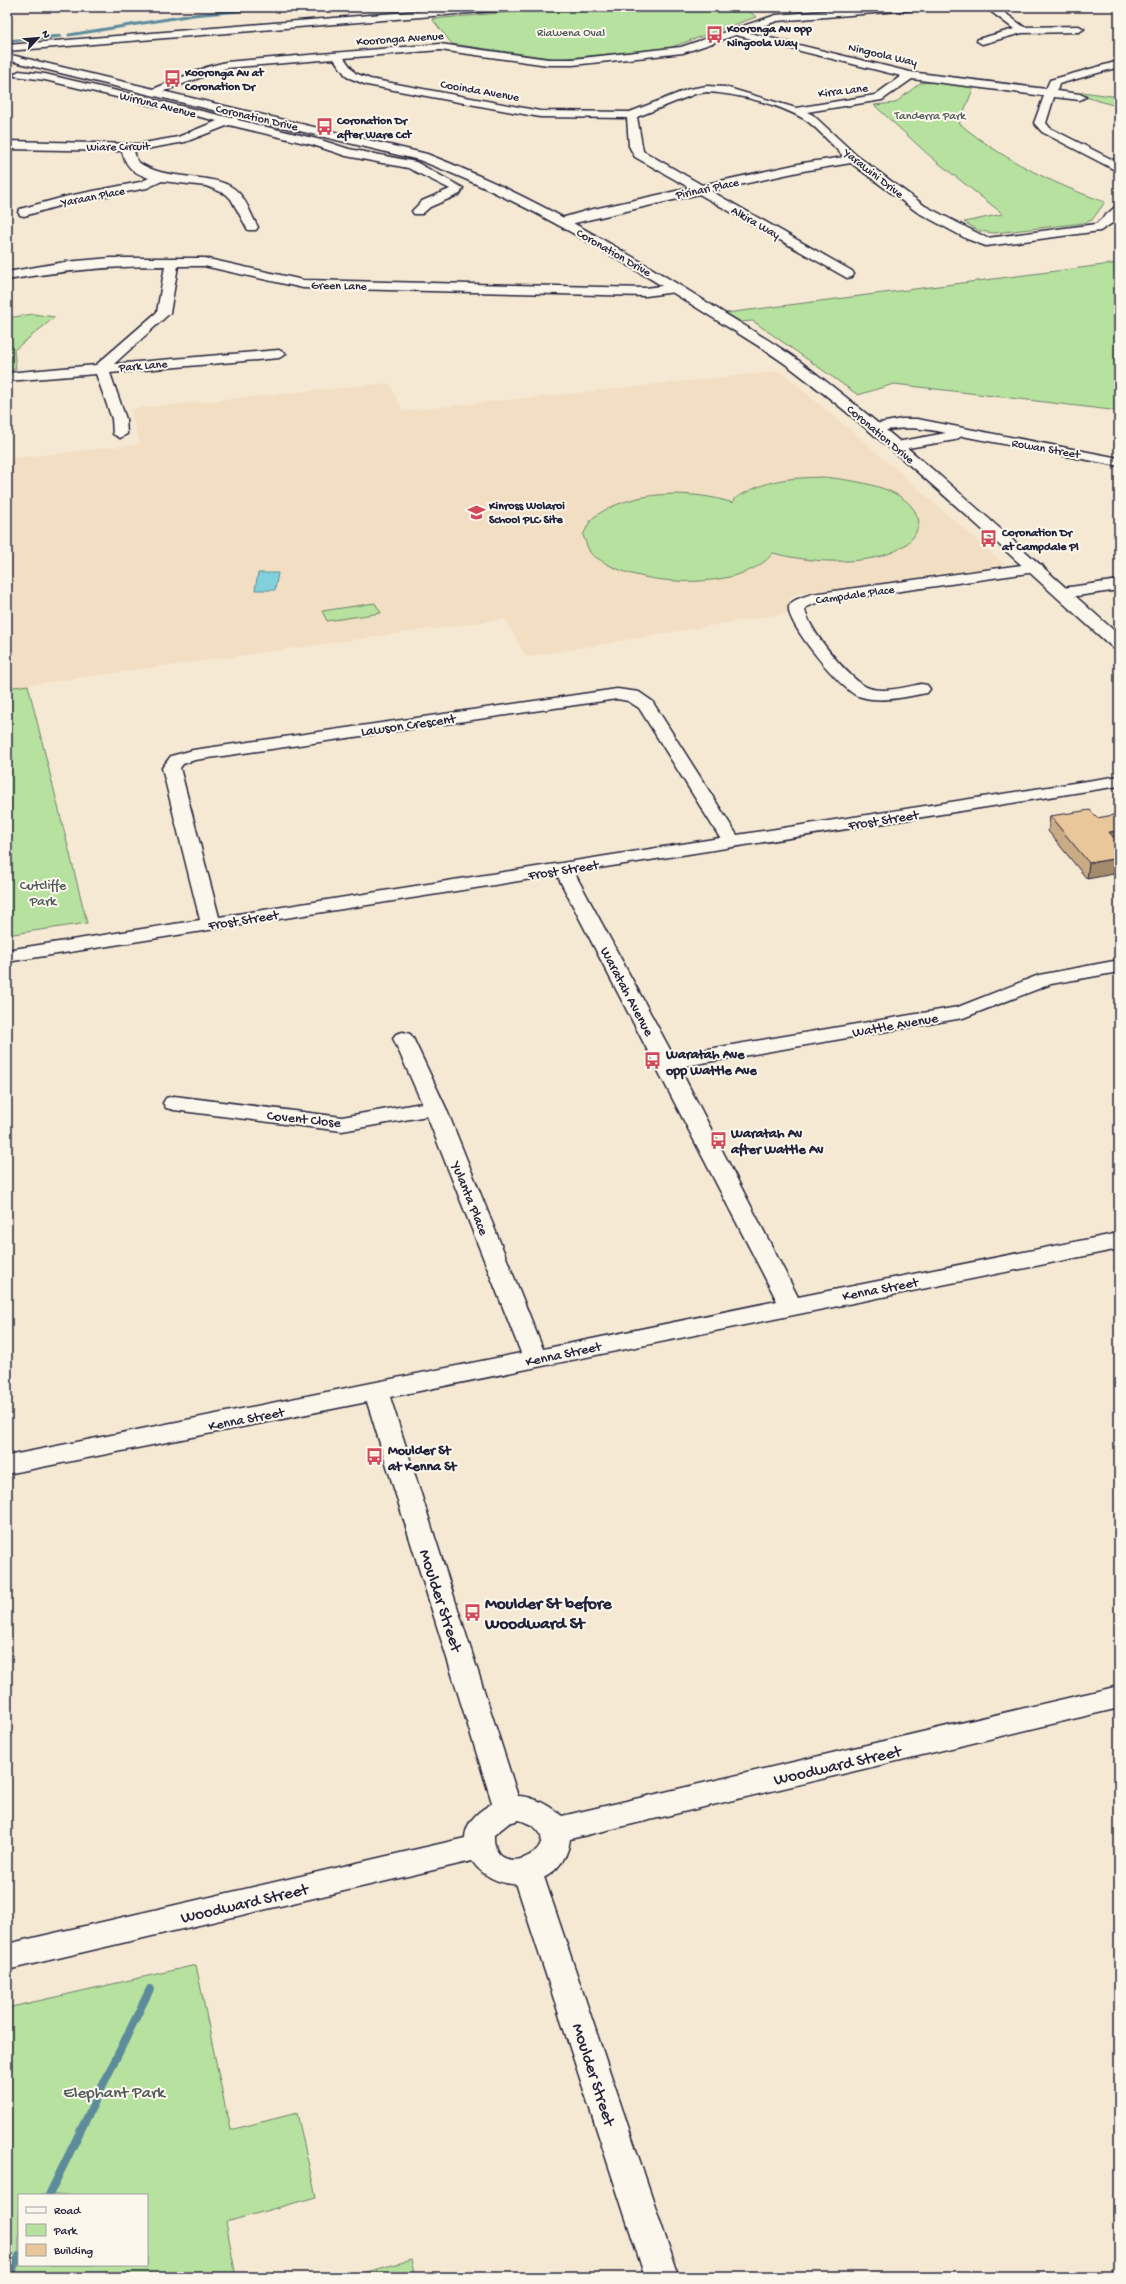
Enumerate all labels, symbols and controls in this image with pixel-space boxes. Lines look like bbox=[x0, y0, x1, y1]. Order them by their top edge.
north arrow bbox=[18, 18, 58, 58]
place label: Kooronga Av opp Ningoola Way bbox=[726, 23, 812, 51]
bus stop icon: Kooronga Av opp Ningoola Way bbox=[704, 25, 724, 45]
park label: Riawena Oval bbox=[537, 27, 605, 41]
text: N bbox=[38, 29, 52, 40]
street label: Kooronga Avenue bbox=[356, 30, 445, 50]
street label: Ningoola Way bbox=[847, 41, 918, 71]
place label: Kooronga Av at Coronation Dr bbox=[184, 67, 264, 95]
bus stop icon: Kooronga Av at Coronation Dr bbox=[162, 69, 182, 89]
street label: Cooinda Avenue bbox=[439, 78, 521, 106]
street label: Kirra Lane bbox=[817, 82, 870, 102]
street label: Wirruna Avenue bbox=[118, 90, 198, 122]
street label: Coronation Drive bbox=[214, 103, 300, 135]
park label: Tanderra Park bbox=[893, 110, 967, 124]
place label: Coronation Dr after Ware Cct bbox=[336, 115, 412, 143]
bus stop icon: Coronation Dr after Ware Cct bbox=[314, 117, 334, 137]
street label: Wiare Circuit bbox=[86, 140, 151, 156]
street label: Yarawini Drive bbox=[839, 146, 906, 203]
street label: Pirinari Place bbox=[674, 176, 741, 204]
street label: Yaraan Place bbox=[59, 185, 127, 211]
street label: Alkira Way bbox=[728, 204, 782, 243]
street label: Coronation Drive bbox=[573, 227, 654, 281]
street label: Green Lane bbox=[311, 280, 368, 294]
street label: Park Lane bbox=[117, 358, 169, 376]
street label: Coronation Drive bbox=[843, 403, 917, 468]
street label: Rowan Street bbox=[1010, 437, 1082, 463]
place label: Kinross Wolaroi School PLC Site bbox=[488, 500, 565, 528]
school or university icon: Kinross Wolaroi School PLC Site bbox=[466, 502, 486, 522]
place label: Coronation Dr at Campdale Pl bbox=[1001, 527, 1079, 555]
bus stop icon: Coronation Dr at Campdale Pl bbox=[979, 529, 999, 549]
street label: Campdale Place bbox=[815, 583, 896, 608]
street label: Lawson Crescent bbox=[360, 711, 458, 742]
street label: Frost Street bbox=[846, 807, 921, 836]
street label: Frost Street bbox=[526, 857, 601, 886]
park label: Cutcliffe Park bbox=[20, 878, 67, 911]
street label: Frost Street bbox=[206, 907, 281, 936]
street label: Waratah Avenue bbox=[595, 945, 657, 1040]
street label: Wattle Avenue bbox=[851, 1010, 940, 1042]
place label: Waratah Ave opp Wattle Ave bbox=[665, 1047, 758, 1080]
bus stop icon: Waratah Ave opp Wattle Ave bbox=[643, 1051, 663, 1071]
street label: Covent Close bbox=[266, 1108, 342, 1133]
place label: Waratah Av after Wattle Av bbox=[730, 1126, 824, 1159]
bus stop icon: Waratah Av after Wattle Av bbox=[708, 1130, 728, 1150]
street label: Yulanta Place bbox=[445, 1158, 491, 1239]
street label: Kenna Street bbox=[841, 1275, 921, 1306]
street label: Kenna Street bbox=[524, 1339, 604, 1372]
street label: Kenna Street bbox=[207, 1405, 287, 1436]
place label: Moulder St at Kenna St bbox=[387, 1443, 458, 1476]
bus stop icon: Moulder St at Kenna St bbox=[365, 1447, 385, 1467]
street label: Moulder Street bbox=[413, 1547, 466, 1657]
place label: Moulder St before Woodward St bbox=[484, 1595, 613, 1635]
bus stop icon: Moulder St before Woodward St bbox=[462, 1602, 482, 1622]
street label: Woodward Street bbox=[772, 1742, 905, 1791]
street label: Woodward Street bbox=[179, 1880, 312, 1929]
street label: Moulder Street bbox=[566, 2021, 619, 2131]
park label: Elephant Park bbox=[63, 2084, 166, 2104]
legend bbox=[18, 2194, 148, 2266]
text: Road bbox=[54, 2205, 81, 2219]
text: Park bbox=[53, 2225, 79, 2239]
text: Building bbox=[53, 2245, 93, 2259]

